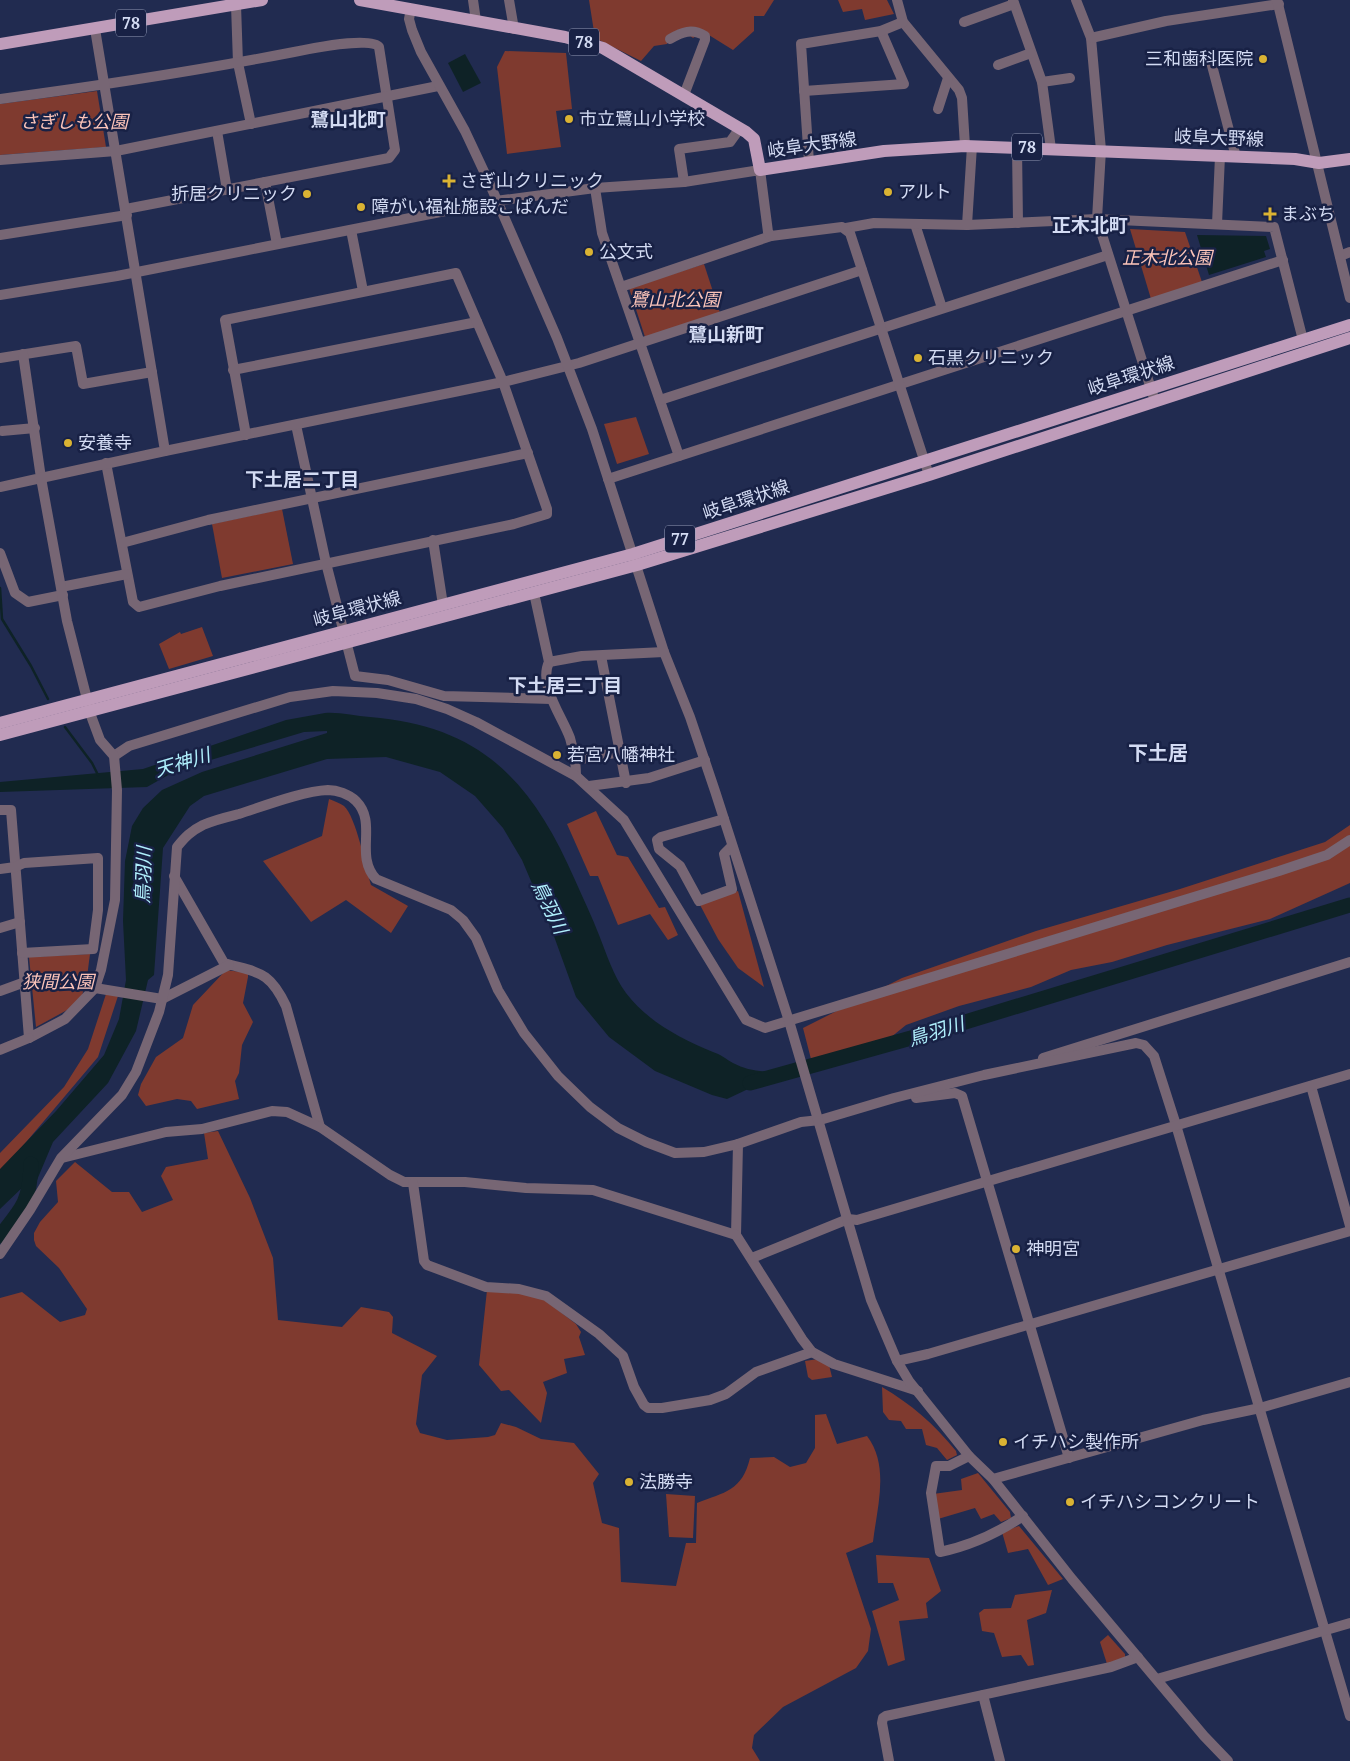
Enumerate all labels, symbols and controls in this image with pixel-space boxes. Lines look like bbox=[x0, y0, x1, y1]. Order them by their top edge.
road number: 78 bbox=[116, 9, 146, 36]
road number: 78 bbox=[569, 28, 599, 56]
place label: 三和歯科医院 bbox=[1145, 46, 1253, 70]
marker: 三和歯科医院 bbox=[1257, 53, 1269, 65]
district label: 鷺山北町 bbox=[310, 106, 386, 132]
place label: 市立鷺山小学校 bbox=[579, 106, 705, 130]
park label: さぎしも公園 bbox=[20, 109, 131, 133]
marker: 市立鷺山小学校 bbox=[563, 113, 575, 125]
street label: 岐阜大野線 bbox=[1174, 123, 1264, 151]
street label: 岐阜大野線 bbox=[766, 126, 858, 162]
road number: 78 bbox=[1012, 134, 1042, 160]
place label: さぎ山クリニック bbox=[460, 168, 604, 192]
marker: さぎ山クリニック bbox=[442, 174, 456, 188]
place label: アルト bbox=[898, 179, 952, 203]
place label: 折居クリニック bbox=[171, 181, 297, 205]
marker: アルト bbox=[882, 186, 894, 198]
marker: 折居クリニック bbox=[301, 188, 313, 200]
place label: 障がい福祉施設こぱんだ bbox=[371, 194, 569, 218]
marker: 障がい福祉施設こぱんだ bbox=[355, 201, 367, 213]
place label: まぶち bbox=[1281, 201, 1335, 225]
marker: まぶち bbox=[1263, 207, 1277, 221]
district label: 正木北町 bbox=[1052, 212, 1128, 238]
place label: 公文式 bbox=[599, 239, 653, 263]
park label: 正木北公園 bbox=[1122, 245, 1215, 269]
marker: 公文式 bbox=[583, 246, 595, 258]
park label: 鷺山北公園 bbox=[630, 287, 723, 311]
district label: 鷺山新町 bbox=[688, 321, 764, 347]
place label: 石黒クリニック bbox=[928, 345, 1054, 369]
street label: 岐阜環状線 bbox=[1084, 350, 1177, 400]
marker: 石黒クリニック bbox=[912, 352, 924, 364]
place label: 安養寺 bbox=[78, 430, 132, 454]
marker: 安養寺 bbox=[62, 437, 74, 449]
district label: 下土居二丁目 bbox=[245, 466, 359, 492]
street label: 岐阜環状線 bbox=[699, 474, 792, 524]
road number: 77 bbox=[665, 526, 695, 552]
street label: 岐阜環状線 bbox=[310, 585, 403, 631]
district label: 下土居三丁目 bbox=[508, 672, 622, 698]
district label: 下土居 bbox=[1128, 739, 1188, 766]
water label: 天神川 bbox=[151, 741, 215, 783]
place label: 若宮八幡神社 bbox=[567, 742, 675, 766]
marker: 若宮八幡神社 bbox=[551, 749, 563, 761]
water label: 鳥羽川 bbox=[129, 844, 157, 904]
water label: 鳥羽川 bbox=[526, 876, 575, 940]
park label: 狭間公園 bbox=[22, 969, 97, 993]
water label: 鳥羽川 bbox=[905, 1010, 969, 1052]
place label: 神明宮 bbox=[1026, 1236, 1080, 1260]
marker: 神明宮 bbox=[1010, 1243, 1022, 1255]
place label: イチハシ製作所 bbox=[1013, 1429, 1139, 1453]
marker: イチハシ製作所 bbox=[997, 1436, 1009, 1448]
place label: 法勝寺 bbox=[639, 1469, 693, 1493]
marker: 法勝寺 bbox=[623, 1476, 635, 1488]
place label: イチハシコンクリート bbox=[1080, 1489, 1260, 1513]
marker: イチハシコンクリート bbox=[1064, 1496, 1076, 1508]

